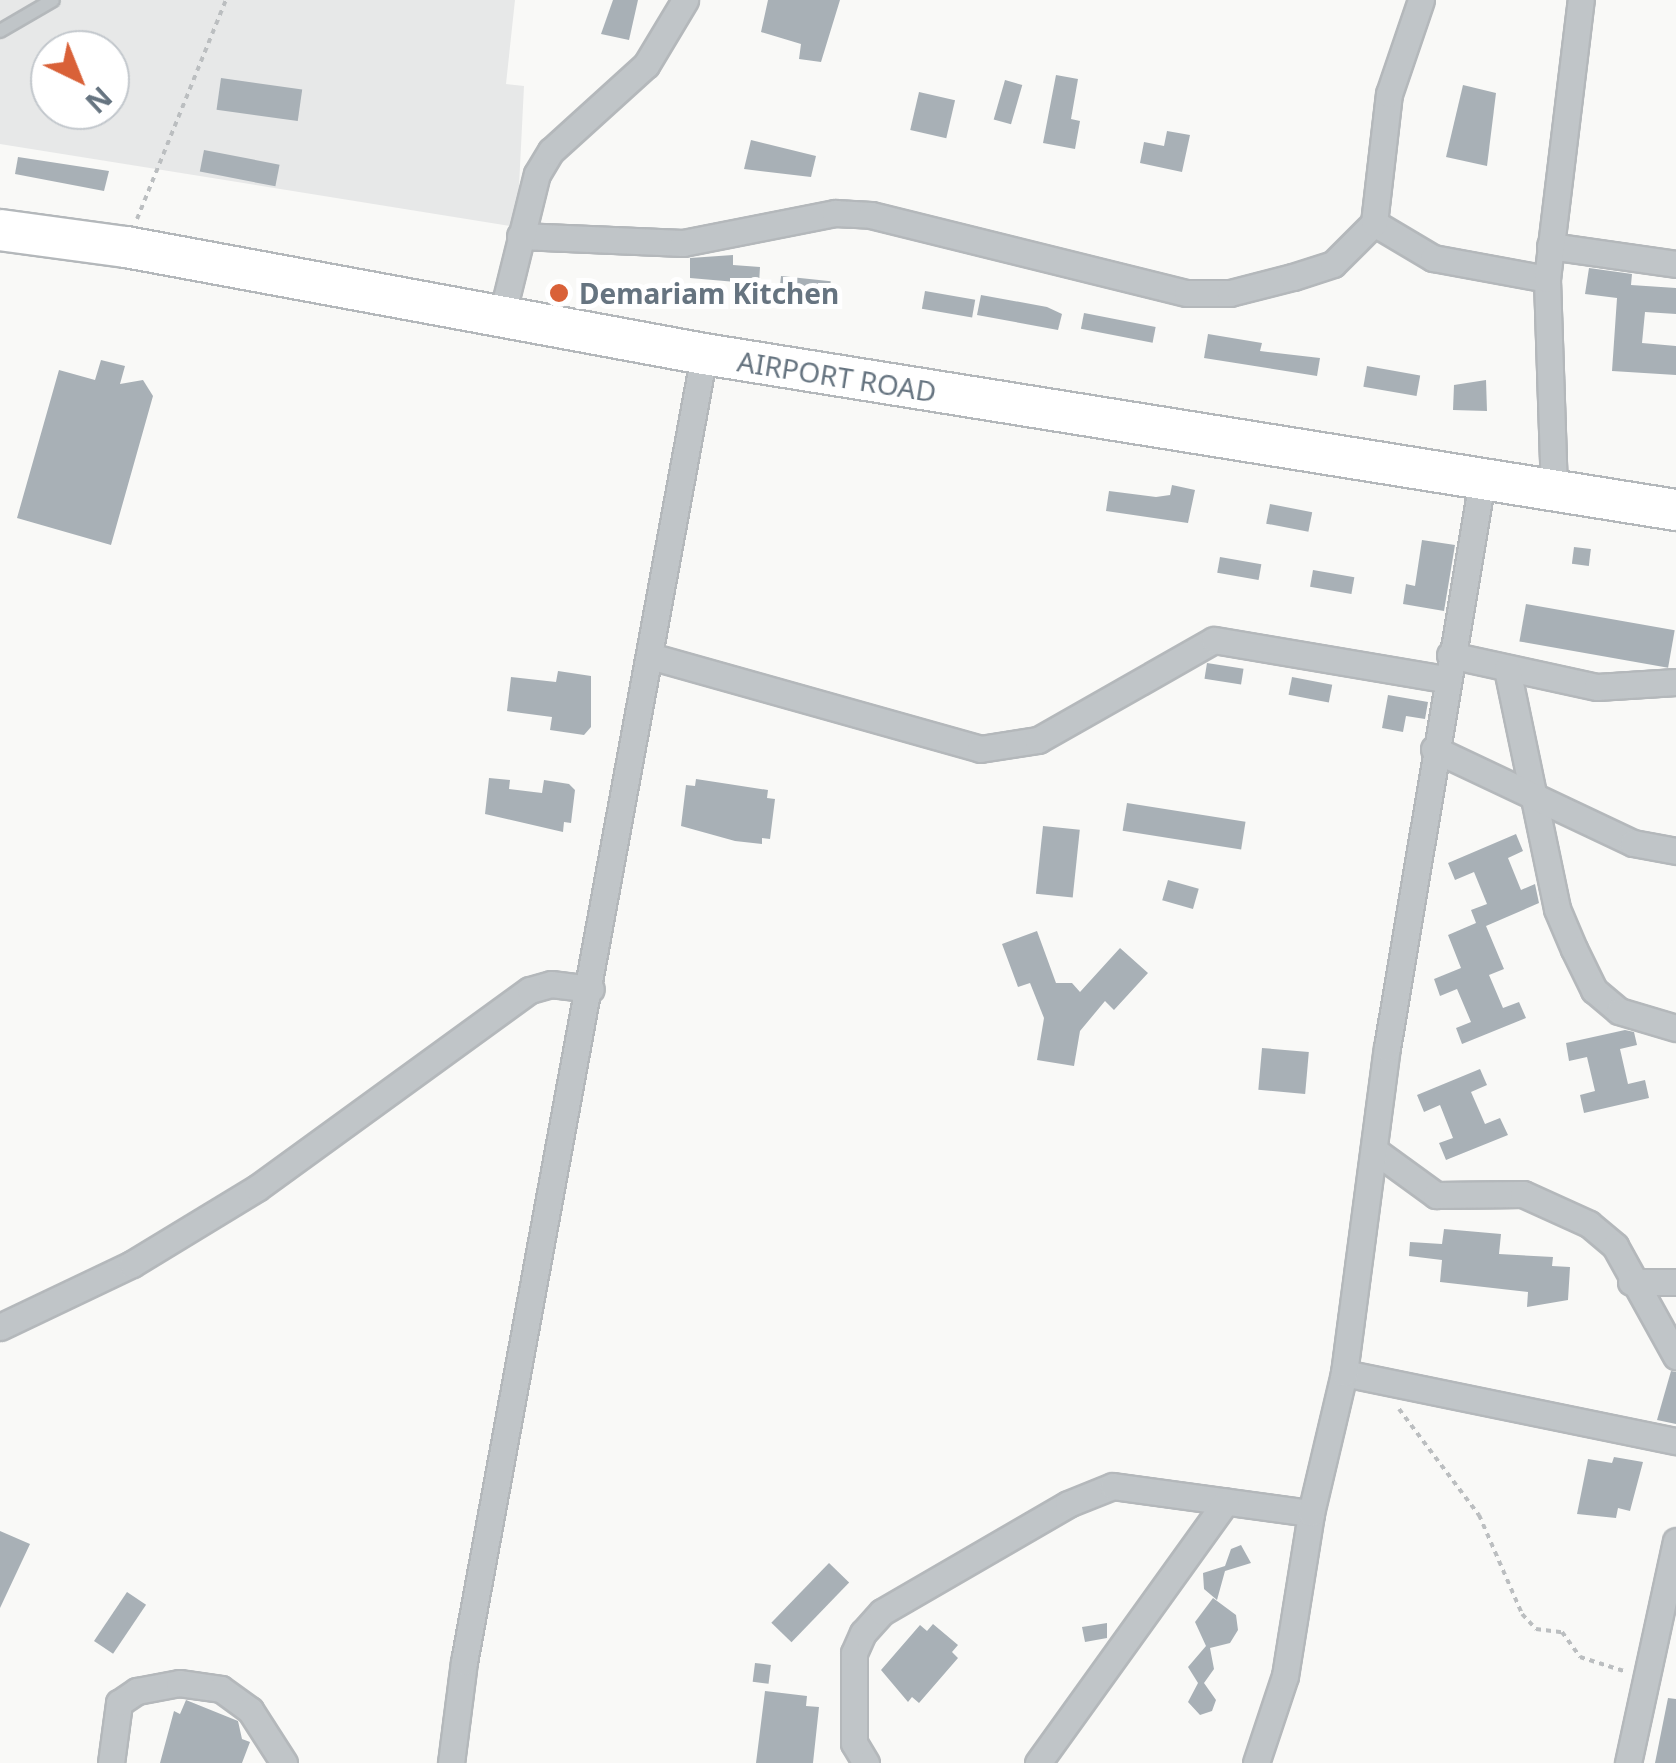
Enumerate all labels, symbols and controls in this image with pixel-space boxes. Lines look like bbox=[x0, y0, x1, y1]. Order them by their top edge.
north arrow bbox=[30, 30, 130, 130]
text: N bbox=[78, 79, 120, 122]
place label: Demariam Kitchen bbox=[579, 276, 839, 310]
marker: Demariam Kitchen bbox=[548, 282, 570, 304]
street label: AIRPORT ROAD bbox=[735, 344, 939, 408]

